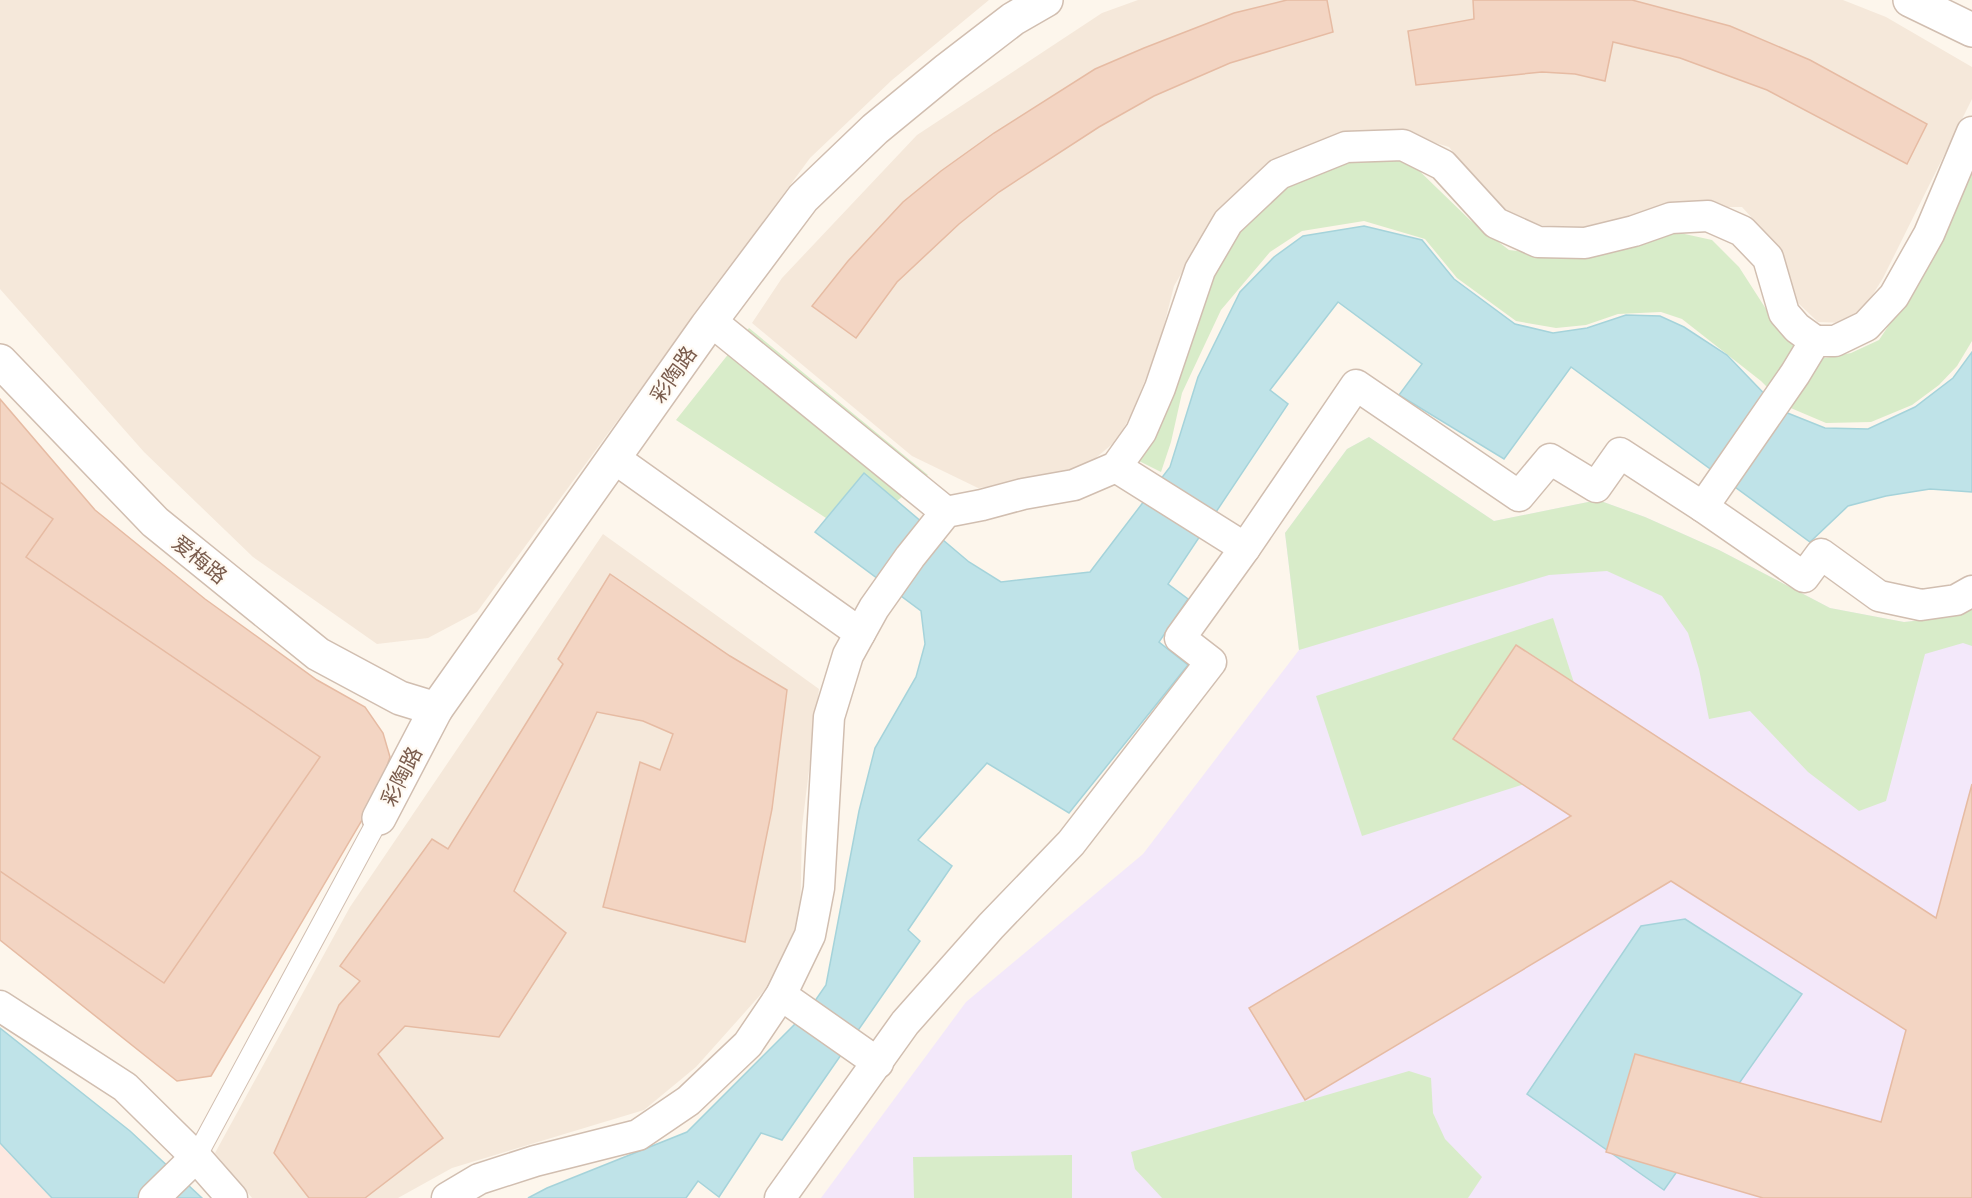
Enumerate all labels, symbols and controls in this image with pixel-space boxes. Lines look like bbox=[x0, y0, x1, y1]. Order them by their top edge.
street label: 彩陶路 bbox=[643, 340, 703, 408]
street label: 爱梅路 bbox=[167, 528, 233, 590]
street label: 彩陶路 bbox=[374, 742, 428, 810]

